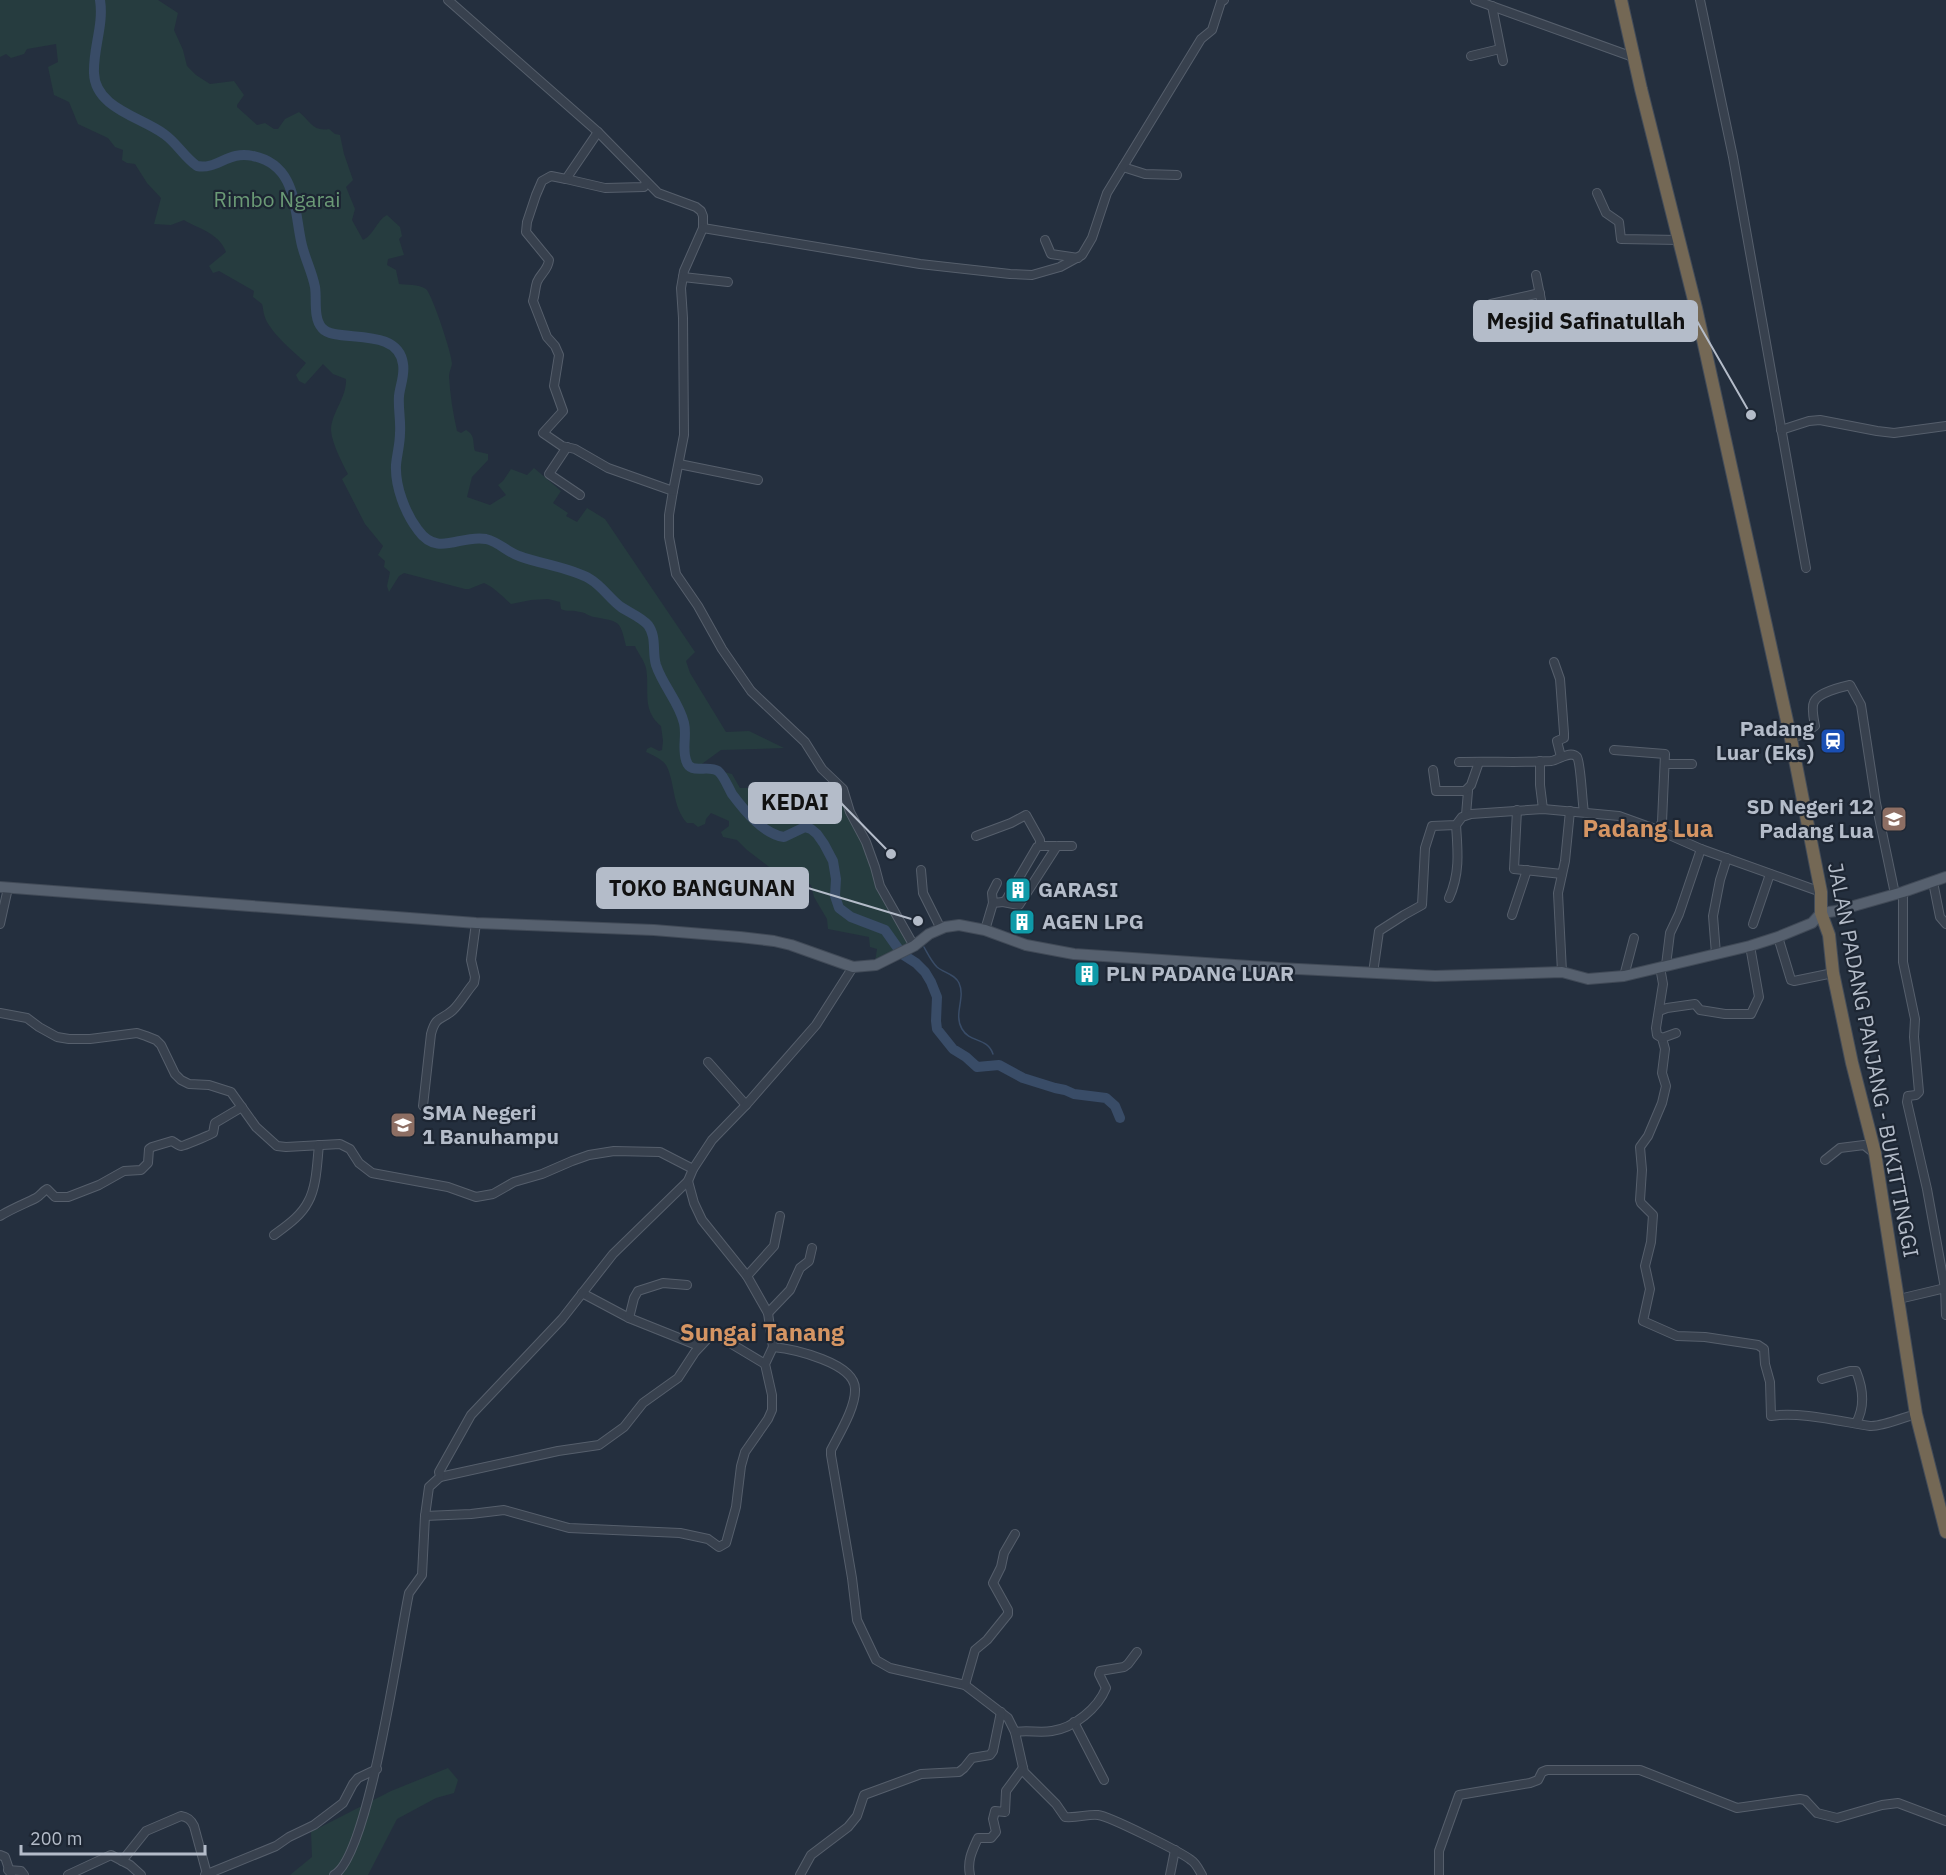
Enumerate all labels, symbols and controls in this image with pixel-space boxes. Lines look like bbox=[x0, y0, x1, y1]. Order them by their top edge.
park label: Rimbo Ngarai bbox=[213, 185, 341, 213]
callout: Mesjid Safinatullah bbox=[1474, 301, 1697, 341]
text: Mesjid Safinatullah bbox=[1487, 306, 1685, 335]
place label: Padang Luar (Eks) bbox=[1716, 714, 1814, 766]
station icon: Padang Luar (Eks) bbox=[1818, 726, 1848, 756]
callout: KEDAI bbox=[749, 783, 841, 823]
text: KEDAI bbox=[761, 787, 829, 816]
place label: SD Negeri 12 Padang Lua bbox=[1746, 792, 1874, 844]
school or university icon: SD Negeri 12 Padang Lua bbox=[1879, 804, 1909, 834]
district label: Padang Lua bbox=[1582, 812, 1714, 844]
street label: JALAN PADANG PANJANG - BUKITTINGGI bbox=[1822, 860, 1926, 1260]
callout: TOKO BANGUNAN bbox=[597, 868, 808, 908]
text: TOKO BANGUNAN bbox=[609, 873, 795, 902]
building icon: GARASI bbox=[1003, 875, 1033, 905]
place label: GARASI bbox=[1038, 875, 1118, 903]
building icon: AGEN LPG bbox=[1007, 907, 1037, 937]
place label: AGEN LPG bbox=[1042, 907, 1144, 935]
building icon: PLN PADANG LUAR bbox=[1072, 959, 1102, 989]
place label: PLN PADANG LUAR bbox=[1106, 959, 1294, 987]
place label: SMA Negeri 1 Banuhampu bbox=[422, 1098, 559, 1150]
school or university icon: SMA Negeri 1 Banuhampu bbox=[388, 1110, 418, 1140]
district label: Sungai Tanang bbox=[680, 1316, 845, 1348]
scale bar bbox=[21, 1818, 206, 1856]
text: 200 m bbox=[30, 1827, 82, 1850]

